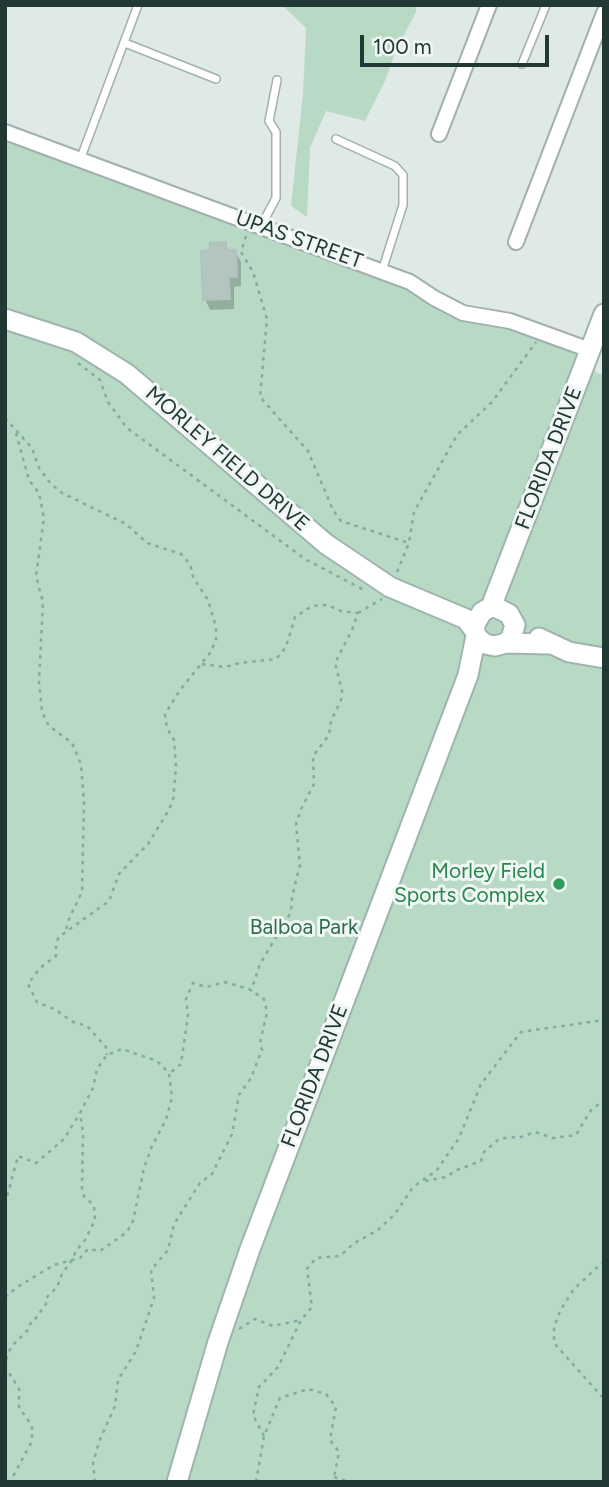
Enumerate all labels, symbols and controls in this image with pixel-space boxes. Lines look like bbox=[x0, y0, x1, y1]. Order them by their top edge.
scale bar bbox=[364, 21, 553, 65]
text: 100 m bbox=[373, 34, 432, 59]
street label: UPAS STREET bbox=[232, 205, 366, 275]
street label: MORLEY FIELD DRIVE bbox=[140, 381, 314, 537]
street label: FLORIDA DRIVE bbox=[510, 383, 588, 533]
place label: Morley Field Sports Complex bbox=[394, 859, 545, 909]
marker: Morley Field Sports Complex bbox=[551, 876, 567, 892]
park label: Balboa Park bbox=[250, 915, 358, 941]
street label: FLORIDA DRIVE bbox=[276, 1001, 354, 1151]

